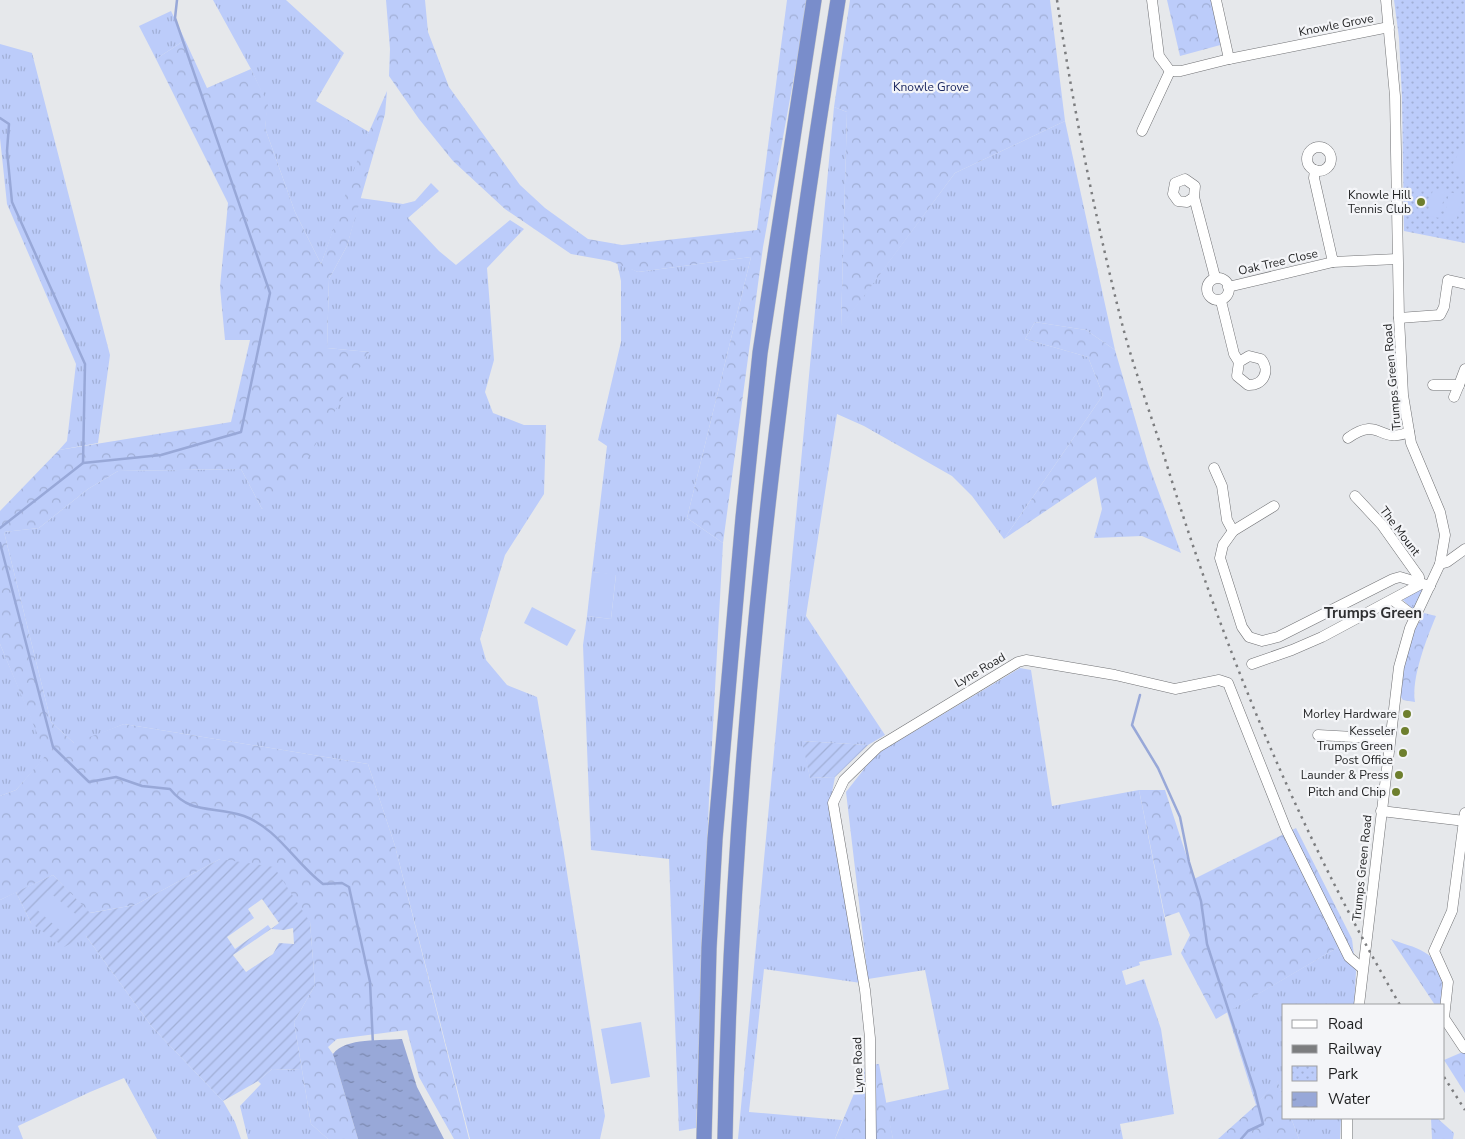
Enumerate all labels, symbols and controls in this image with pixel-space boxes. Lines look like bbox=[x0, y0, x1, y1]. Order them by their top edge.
street label: Knowle Grove bbox=[1297, 10, 1375, 40]
park label: Knowle Grove bbox=[893, 79, 969, 95]
place label: Knowle Hill Tennis Club bbox=[1348, 187, 1411, 217]
marker: Knowle Hill Tennis Club bbox=[1415, 196, 1427, 208]
street label: Oak Tree Close bbox=[1237, 245, 1319, 279]
street label: Trumps Green Road bbox=[1379, 323, 1405, 431]
street label: The Mount bbox=[1376, 503, 1424, 560]
district label: Trumps Green bbox=[1324, 603, 1422, 623]
street label: Lyne Road bbox=[952, 649, 1008, 691]
place label: Morley Hardware bbox=[1303, 706, 1397, 722]
marker: Morley Hardware bbox=[1401, 708, 1413, 720]
place label: Kesseler bbox=[1349, 723, 1396, 739]
marker: Kesseler bbox=[1399, 725, 1411, 737]
place label: Trumps Green Post Office bbox=[1317, 738, 1393, 768]
marker: Trumps Green Post Office bbox=[1397, 747, 1409, 759]
place label: Launder & Press bbox=[1301, 767, 1389, 783]
marker: Launder & Press bbox=[1393, 769, 1405, 781]
place label: Pitch and Chip bbox=[1308, 784, 1386, 800]
marker: Pitch and Chip bbox=[1390, 786, 1402, 798]
street label: Trumps Green Road bbox=[1348, 814, 1376, 922]
legend bbox=[1282, 1004, 1445, 1119]
text: Road bbox=[1328, 1014, 1363, 1034]
street label: Lyne Road bbox=[849, 1037, 867, 1093]
text: Railway bbox=[1328, 1039, 1382, 1059]
text: Park bbox=[1328, 1064, 1358, 1084]
text: Water bbox=[1328, 1089, 1371, 1109]

